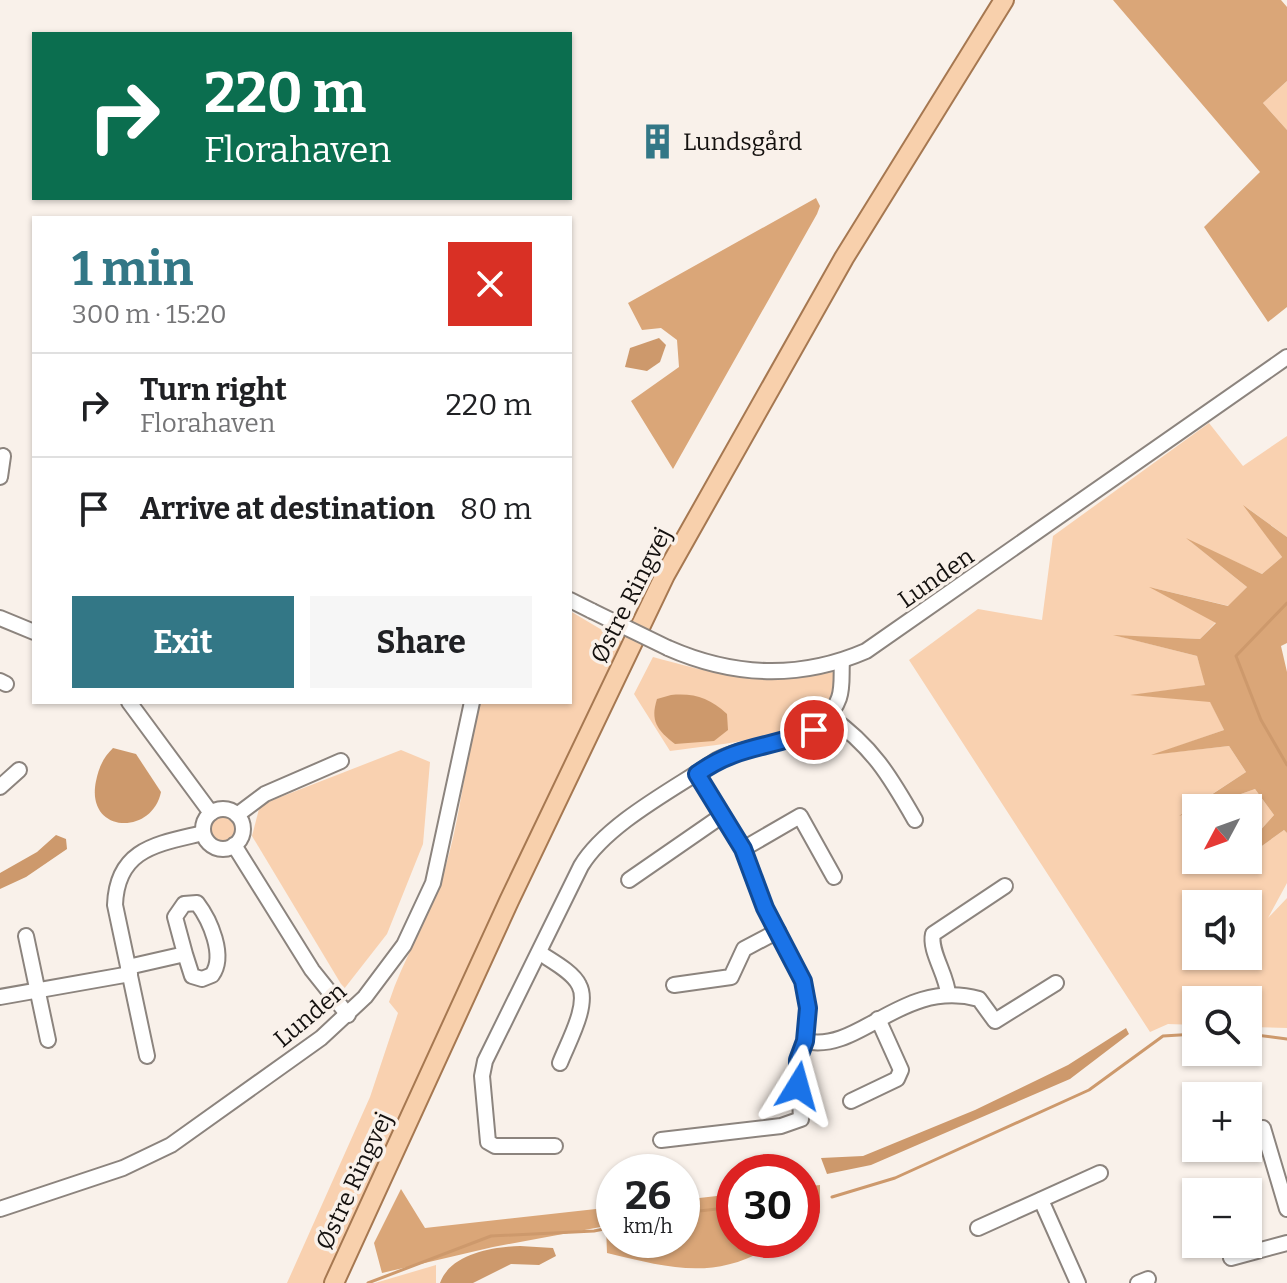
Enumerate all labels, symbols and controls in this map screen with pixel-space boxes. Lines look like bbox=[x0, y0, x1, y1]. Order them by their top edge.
text: 220 m bbox=[204, 60, 366, 127]
icon: right bbox=[72, 64, 176, 168]
building icon: Lundsgård bbox=[638, 123, 676, 161]
text: Florahaven bbox=[204, 128, 391, 172]
place label: Lundsgård bbox=[683, 128, 802, 156]
text: 1 min bbox=[72, 240, 193, 298]
button: close bbox=[448, 242, 532, 326]
text: 300 m · 15:20 bbox=[72, 299, 227, 330]
text: Turn right bbox=[140, 372, 287, 408]
icon: right bbox=[72, 383, 116, 427]
text: 220 m bbox=[446, 387, 532, 423]
text: Florahaven bbox=[140, 408, 275, 439]
icon: arrive bbox=[72, 487, 116, 531]
text: Arrive at destination bbox=[140, 491, 435, 527]
text: 80 m bbox=[460, 491, 532, 527]
street label: Østre Ringvej bbox=[585, 523, 677, 667]
street label: Lunden bbox=[893, 542, 979, 614]
button: Exit bbox=[72, 596, 294, 688]
button: Share bbox=[310, 596, 532, 688]
pin bbox=[780, 696, 848, 764]
icon: arrive bbox=[792, 708, 836, 752]
north arrow bbox=[1182, 794, 1262, 874]
map controls bbox=[1182, 794, 1262, 1258]
button: sound bbox=[1182, 890, 1262, 970]
street label: Lunden bbox=[268, 977, 352, 1053]
button: search bbox=[1182, 986, 1262, 1066]
position arrow bbox=[756, 1044, 840, 1128]
button: + bbox=[1182, 1082, 1262, 1162]
street label: Østre Ringvej bbox=[310, 1108, 398, 1254]
speed limit sign: 30 bbox=[716, 1154, 820, 1258]
text: 26 bbox=[625, 1172, 671, 1220]
button: − bbox=[1182, 1178, 1262, 1258]
text: km/h bbox=[623, 1214, 673, 1238]

